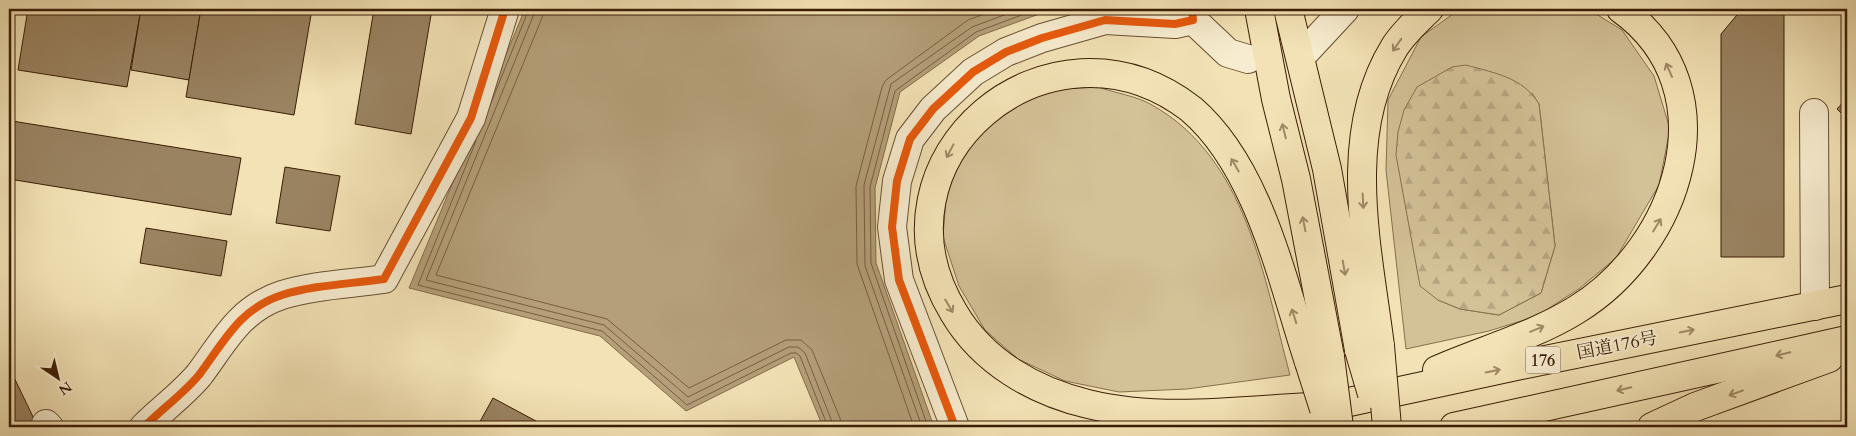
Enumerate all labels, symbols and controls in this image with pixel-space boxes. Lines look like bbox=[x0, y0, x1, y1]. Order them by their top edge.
one-way arrow bbox=[1392, 38, 1402, 52]
one-way arrow bbox=[1664, 63, 1674, 78]
one-way arrow bbox=[1279, 124, 1288, 140]
one-way arrow bbox=[945, 144, 955, 159]
one-way arrow bbox=[1230, 157, 1240, 172]
one-way arrow bbox=[1358, 193, 1367, 209]
one-way arrow bbox=[1299, 216, 1309, 232]
one-way arrow bbox=[1652, 218, 1662, 232]
one-way arrow bbox=[1340, 260, 1350, 276]
one-way arrow bbox=[945, 299, 955, 313]
one-way arrow bbox=[1288, 308, 1298, 324]
one-way arrow bbox=[1529, 324, 1544, 334]
street label: 国道176号 bbox=[1575, 325, 1660, 366]
one-way arrow bbox=[1678, 326, 1694, 336]
road number: 176 bbox=[1526, 346, 1560, 374]
one-way arrow bbox=[1775, 350, 1791, 359]
north arrow bbox=[32, 354, 82, 404]
one-way arrow bbox=[1485, 365, 1501, 375]
text: N bbox=[55, 377, 76, 400]
one-way arrow bbox=[1616, 385, 1632, 395]
one-way arrow bbox=[1728, 388, 1744, 398]

